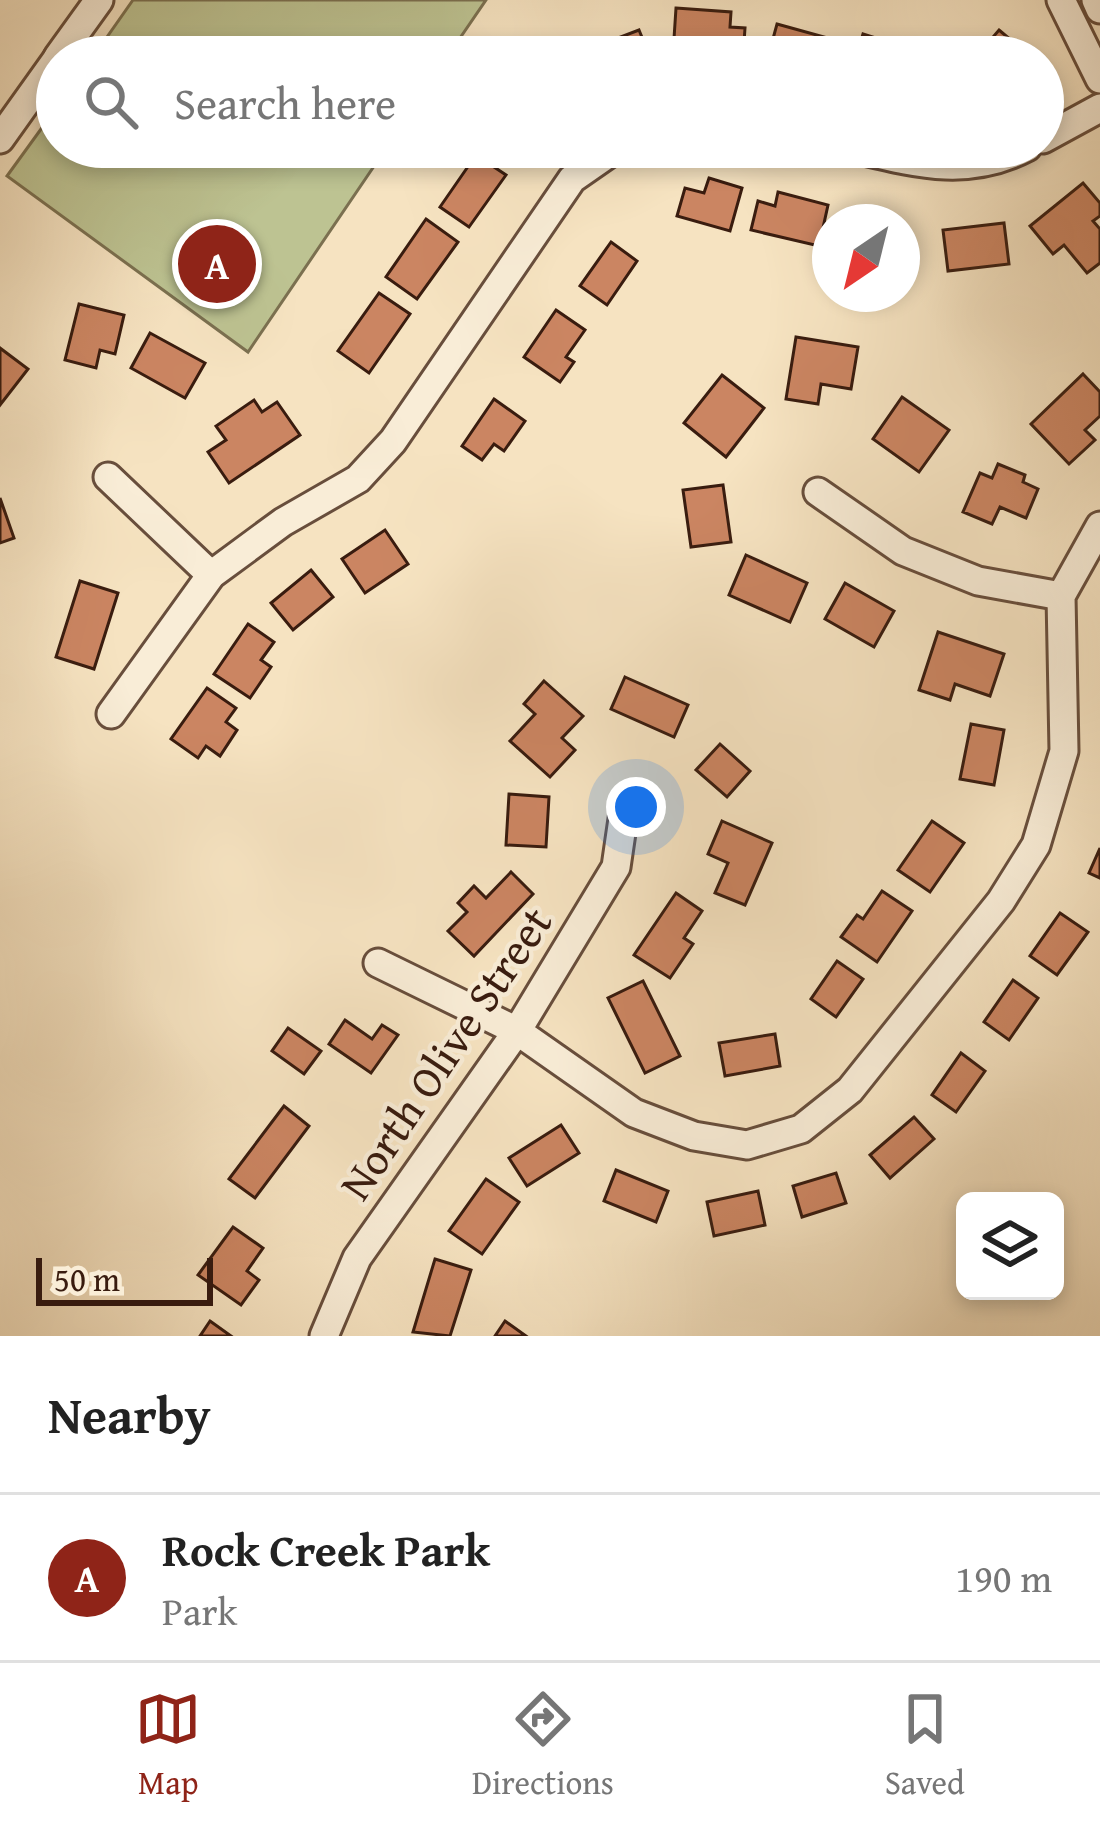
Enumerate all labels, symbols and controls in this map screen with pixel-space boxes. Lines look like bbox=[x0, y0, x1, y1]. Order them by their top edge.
search box bbox=[36, 36, 1064, 168]
icon: search bbox=[78, 69, 144, 135]
text: Search here bbox=[174, 70, 396, 135]
north arrow bbox=[812, 204, 920, 312]
pin: A bbox=[178, 219, 256, 309]
your location bbox=[606, 777, 666, 837]
street label: North Olive Street bbox=[322, 893, 567, 1212]
map controls bbox=[956, 1192, 1064, 1300]
button: layers bbox=[956, 1192, 1064, 1300]
scale bar bbox=[36, 1252, 213, 1305]
text: 50 m bbox=[54, 1255, 120, 1303]
text: Nearby bbox=[48, 1377, 211, 1452]
text: Rock Creek Park bbox=[162, 1517, 490, 1582]
text: A bbox=[75, 1549, 99, 1606]
text: 190 m bbox=[955, 1549, 1052, 1606]
text: Park bbox=[162, 1582, 237, 1639]
tab: Map bbox=[135, 1686, 201, 1806]
tab: Directions bbox=[472, 1686, 614, 1806]
tab: Saved bbox=[885, 1686, 965, 1806]

